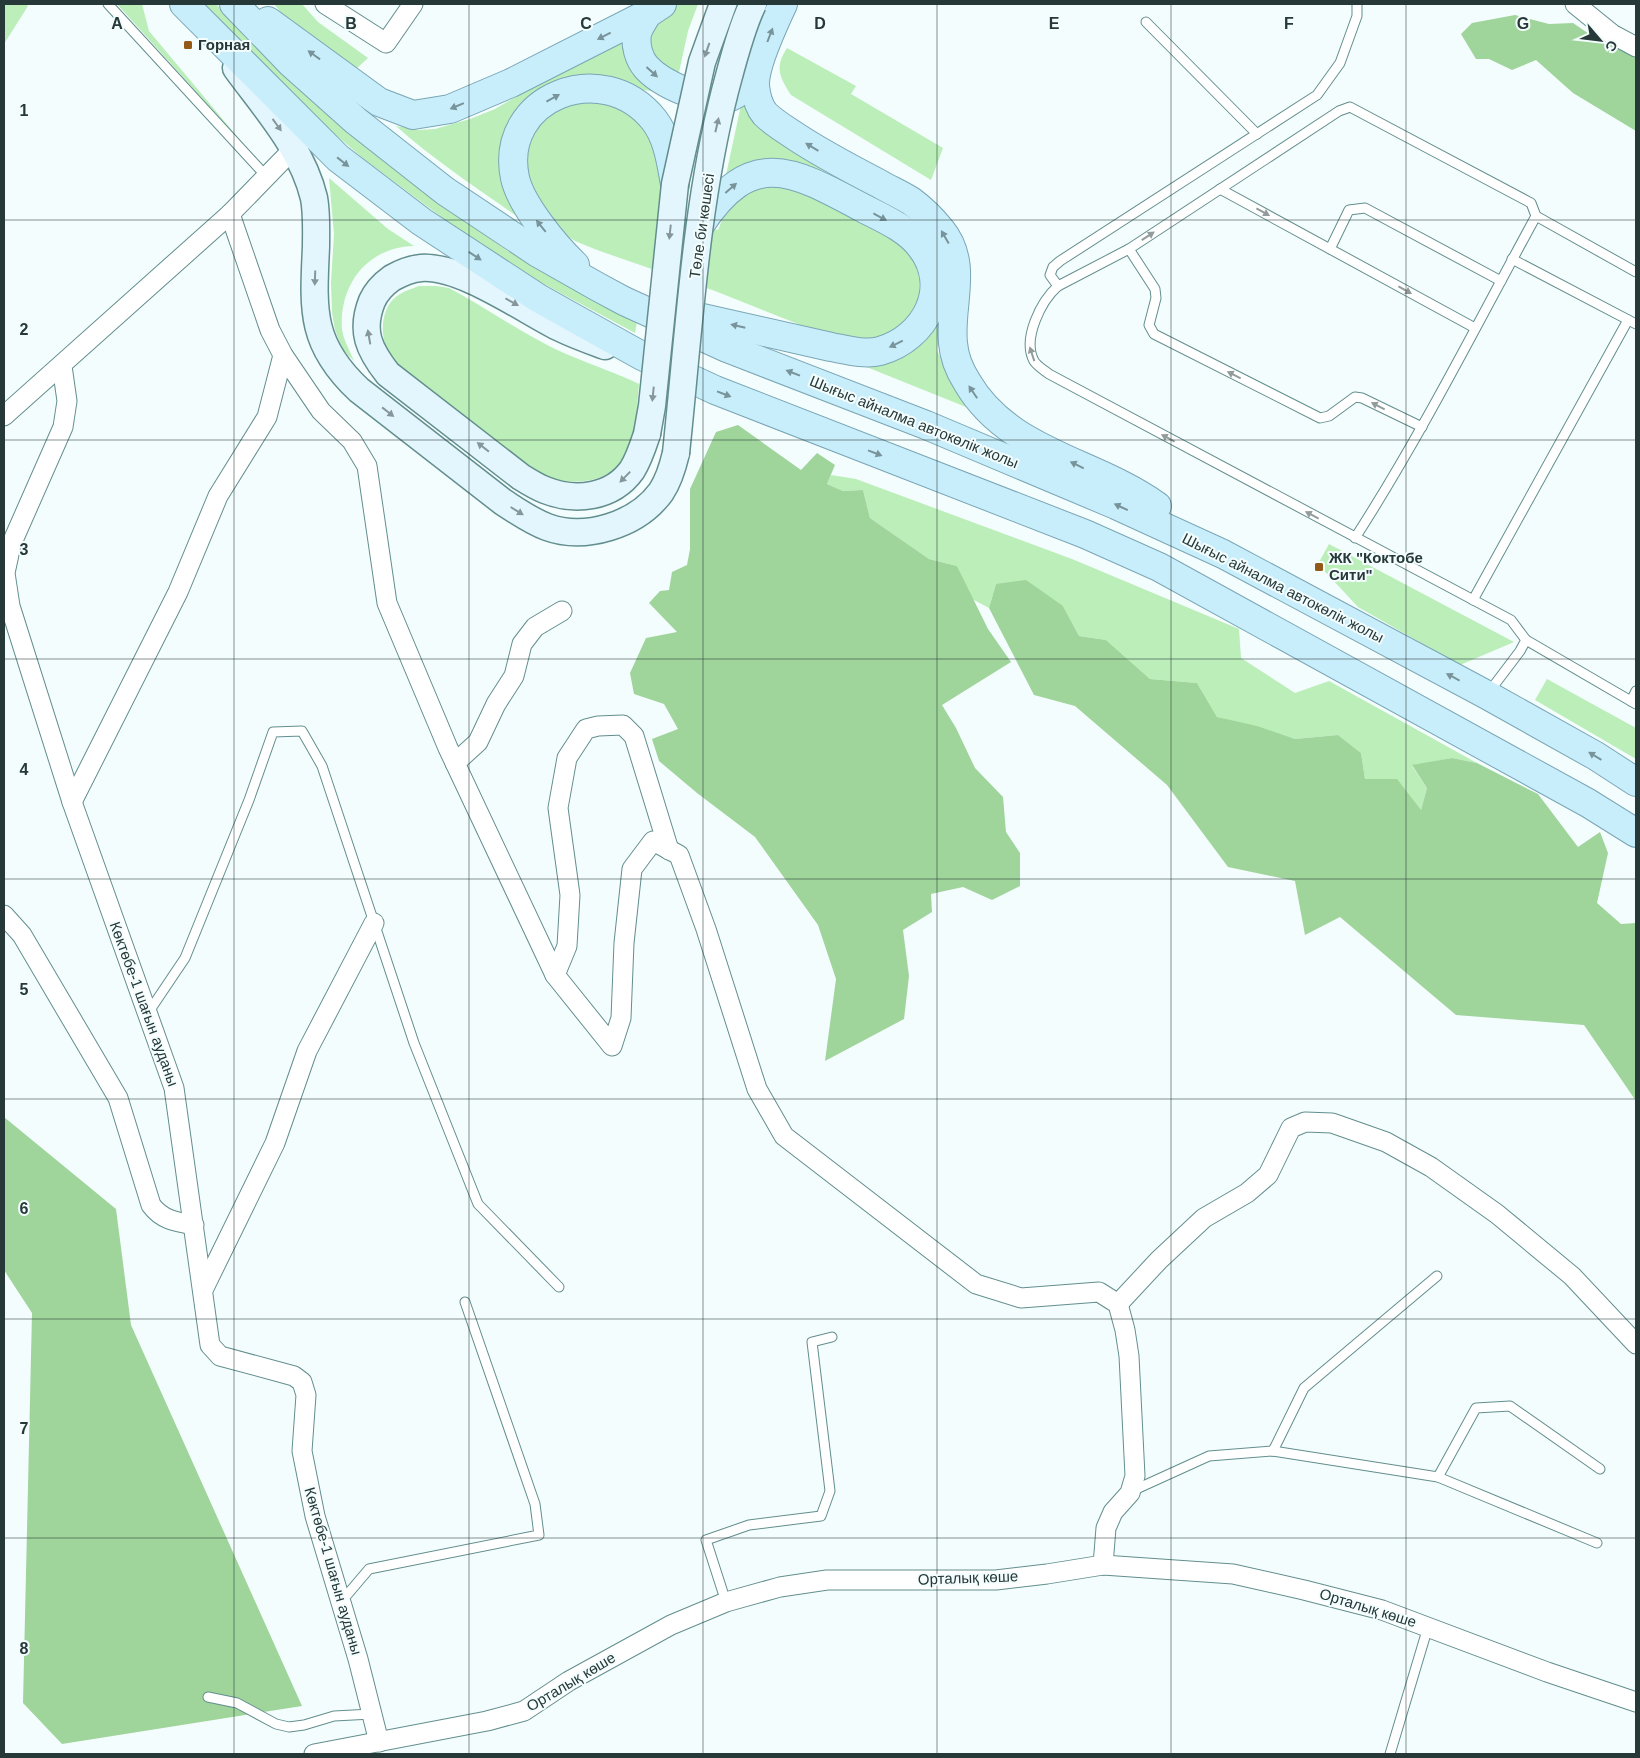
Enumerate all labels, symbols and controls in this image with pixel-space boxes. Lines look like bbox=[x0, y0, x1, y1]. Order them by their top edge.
text: A bbox=[111, 15, 123, 32]
text: B bbox=[345, 15, 357, 32]
text: C bbox=[580, 15, 592, 32]
text: D bbox=[814, 15, 826, 32]
text: E bbox=[1049, 15, 1060, 32]
text: F bbox=[1284, 15, 1294, 32]
text: G bbox=[1517, 15, 1529, 32]
north arrow bbox=[1575, 15, 1625, 65]
one-way arrow bbox=[766, 27, 774, 42]
one-way arrow bbox=[597, 32, 611, 40]
place label: Горная bbox=[198, 36, 250, 53]
text: С bbox=[1602, 38, 1621, 54]
marker: Горная bbox=[182, 39, 194, 51]
one-way arrow bbox=[702, 42, 710, 57]
one-way arrow bbox=[308, 49, 321, 60]
one-way arrow bbox=[645, 66, 657, 78]
one-way arrow bbox=[545, 94, 560, 102]
text: 1 bbox=[20, 102, 29, 119]
one-way arrow bbox=[450, 102, 465, 110]
one-way arrow bbox=[272, 118, 283, 131]
one-way arrow bbox=[713, 118, 721, 133]
one-way arrow bbox=[805, 142, 818, 152]
one-way arrow bbox=[336, 156, 349, 167]
street label: Төле би көшесі bbox=[686, 172, 717, 280]
one-way arrow bbox=[725, 183, 738, 194]
one-way arrow bbox=[1256, 208, 1270, 216]
one-way arrow bbox=[872, 213, 887, 221]
one-way arrow bbox=[536, 219, 547, 232]
one-way arrow bbox=[666, 225, 674, 241]
one-way arrow bbox=[940, 230, 949, 243]
one-way arrow bbox=[1141, 231, 1155, 241]
one-way arrow bbox=[468, 251, 482, 261]
one-way arrow bbox=[310, 270, 318, 286]
one-way arrow bbox=[1399, 286, 1412, 295]
one-way arrow bbox=[505, 298, 520, 306]
text: 2 bbox=[20, 321, 29, 338]
one-way arrow bbox=[731, 322, 746, 330]
one-way arrow bbox=[364, 328, 372, 344]
one-way arrow bbox=[889, 340, 904, 348]
one-way arrow bbox=[1028, 346, 1036, 361]
one-way arrow bbox=[785, 369, 800, 377]
one-way arrow bbox=[1227, 371, 1242, 379]
street label: Шығыс айналма автокөлік жолы bbox=[807, 372, 1021, 471]
one-way arrow bbox=[968, 385, 978, 398]
one-way arrow bbox=[649, 386, 657, 402]
one-way arrow bbox=[717, 390, 732, 398]
one-way arrow bbox=[1371, 401, 1385, 409]
one-way arrow bbox=[381, 407, 394, 418]
one-way arrow bbox=[1161, 434, 1176, 442]
one-way arrow bbox=[477, 442, 490, 453]
one-way arrow bbox=[868, 449, 883, 457]
one-way arrow bbox=[1070, 461, 1084, 469]
one-way arrow bbox=[619, 471, 631, 483]
one-way arrow bbox=[1114, 503, 1128, 511]
one-way arrow bbox=[510, 506, 523, 516]
one-way arrow bbox=[1305, 510, 1318, 519]
street label: Шығыс айналма автокөлік жолы bbox=[1180, 529, 1387, 646]
text: 3 bbox=[20, 541, 29, 558]
place label: ЖК "Коктобе Сити" bbox=[1328, 549, 1423, 583]
marker: ЖК "Коктобе Сити" bbox=[1313, 561, 1325, 573]
one-way arrow bbox=[1446, 673, 1460, 681]
one-way arrow bbox=[1588, 752, 1601, 761]
text: 4 bbox=[20, 761, 29, 778]
street label: Көктөбе-1 шағын ауданы bbox=[107, 919, 182, 1088]
text: 5 bbox=[20, 981, 29, 998]
text: 6 bbox=[20, 1200, 29, 1217]
text: 7 bbox=[20, 1420, 29, 1437]
street label: Көктөбе-1 шағын ауданы bbox=[301, 1485, 366, 1657]
street label: Орталық көше bbox=[918, 1567, 1018, 1588]
street label: Орталық көше bbox=[1318, 1585, 1419, 1630]
text: 8 bbox=[20, 1640, 29, 1657]
street label: Орталық көше bbox=[523, 1648, 618, 1715]

